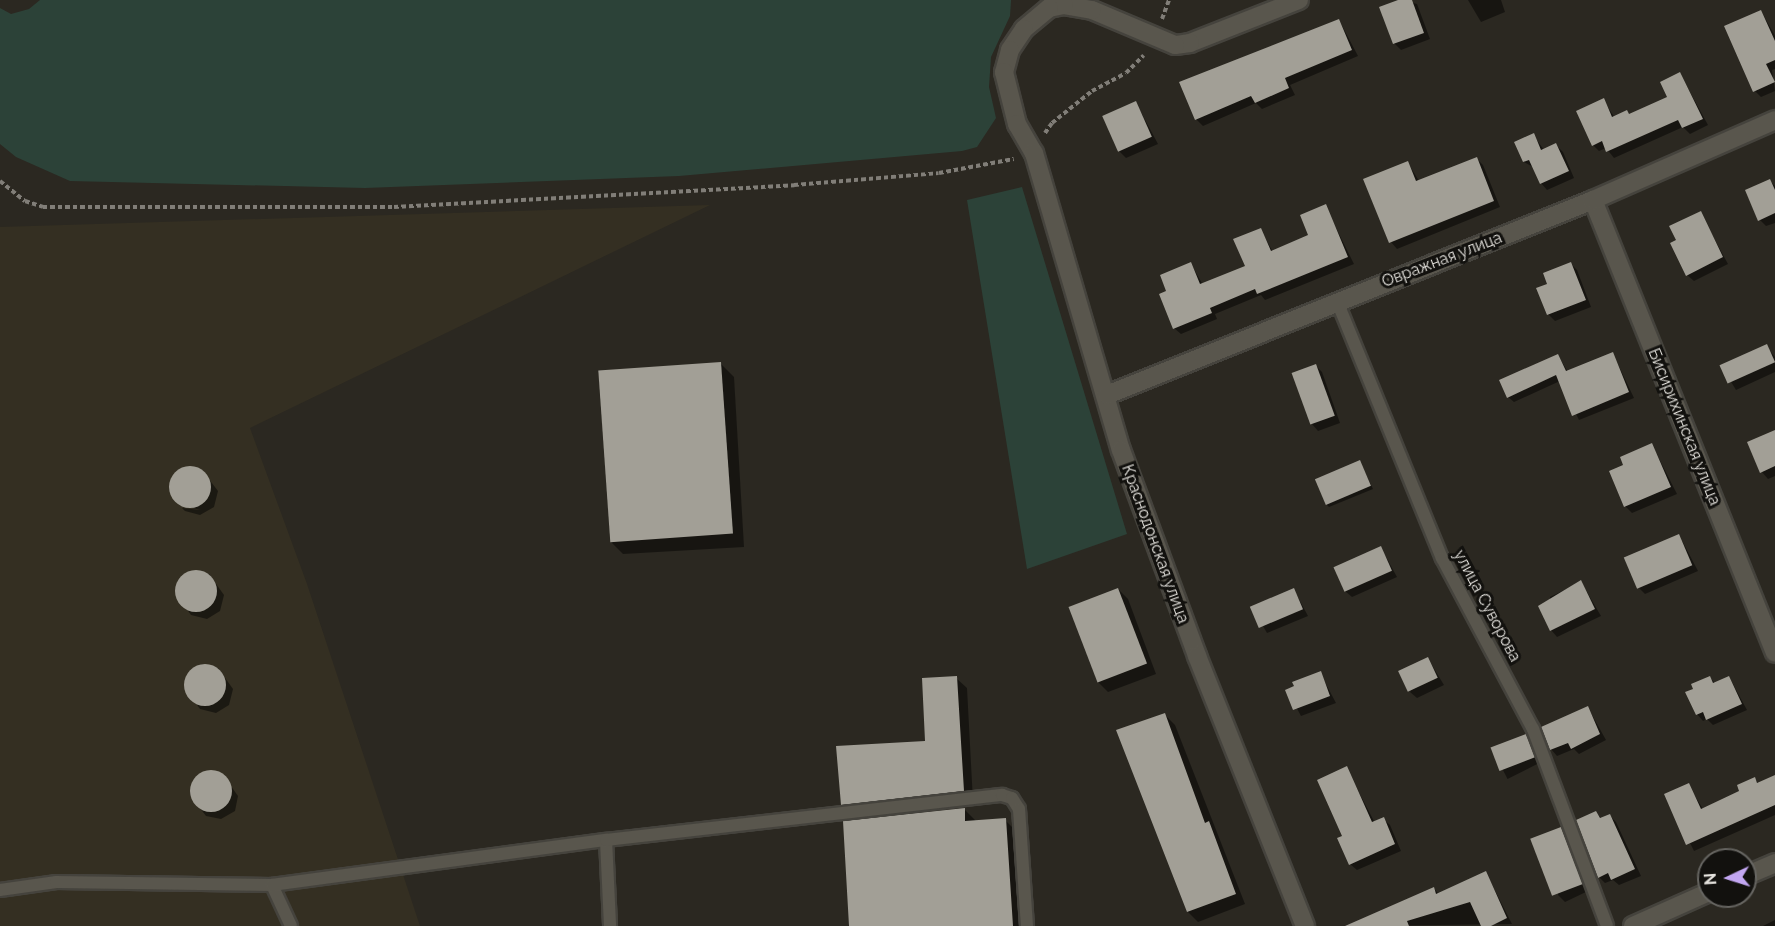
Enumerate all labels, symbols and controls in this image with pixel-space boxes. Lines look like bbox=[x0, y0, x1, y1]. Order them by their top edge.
street label: Овражная улица bbox=[1379, 228, 1505, 292]
street label: Бисирихинская улица bbox=[1644, 346, 1724, 508]
street label: Краснодонская улица bbox=[1117, 462, 1193, 626]
street label: улица Суворова bbox=[1449, 547, 1525, 665]
north arrow bbox=[1697, 848, 1757, 908]
text: N bbox=[1701, 872, 1720, 886]

